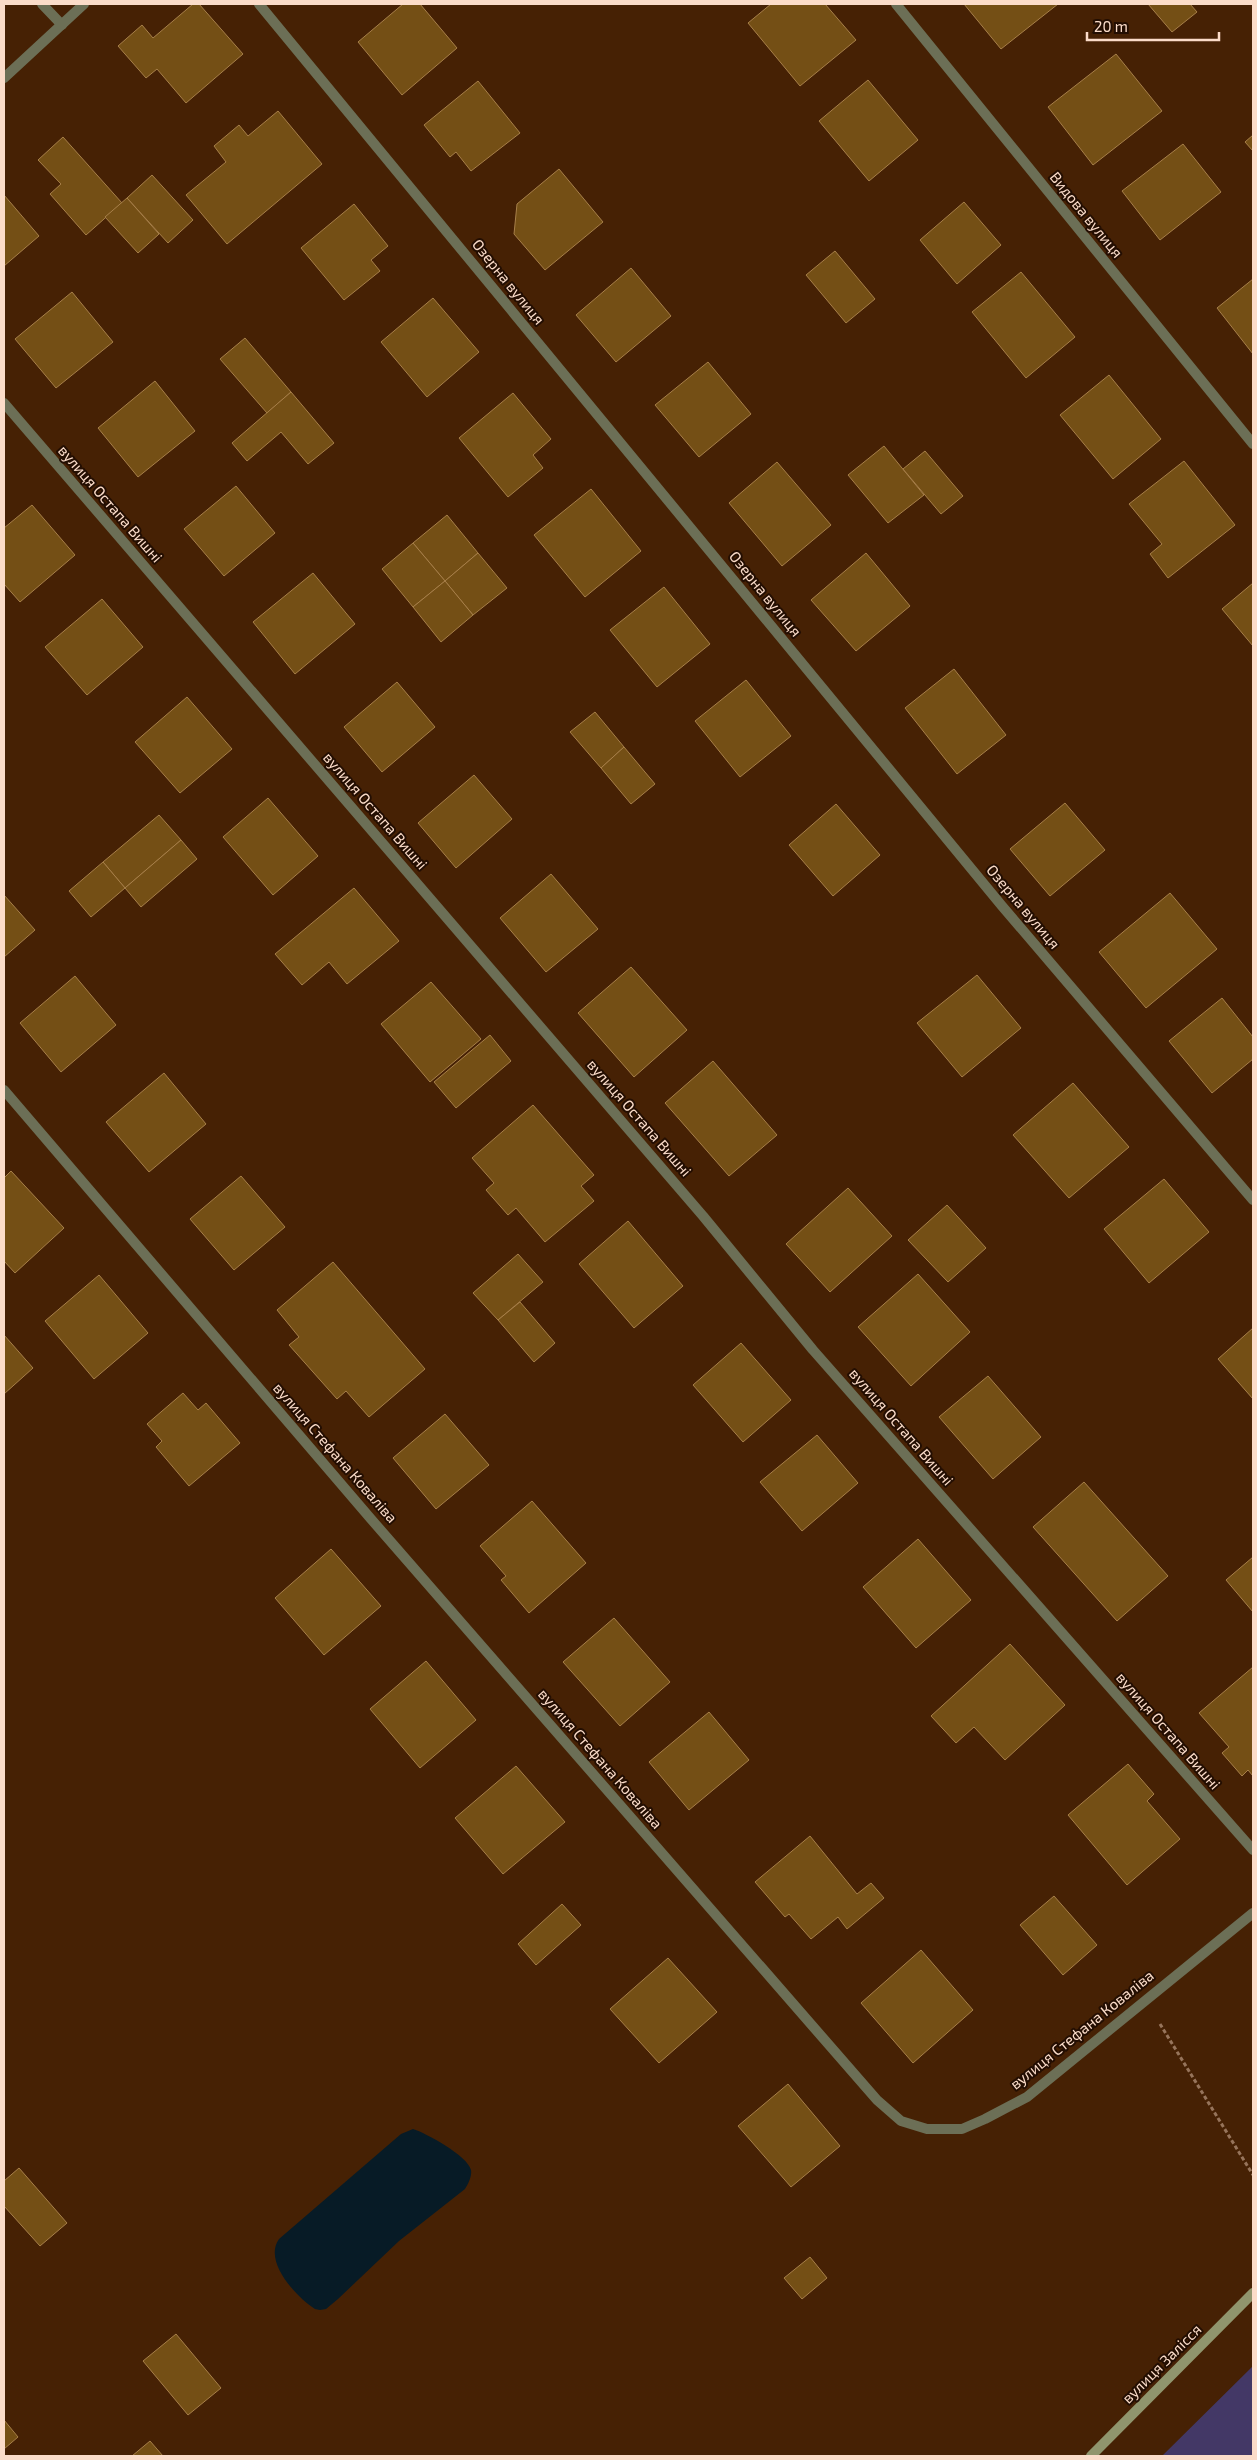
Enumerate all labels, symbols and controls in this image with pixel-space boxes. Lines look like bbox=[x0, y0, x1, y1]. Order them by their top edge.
scale bar bbox=[1087, 10, 1220, 42]
text: 20 m bbox=[1094, 17, 1128, 35]
street label: Видова вулиця bbox=[1046, 168, 1127, 262]
street label: Озерна вулиця bbox=[468, 235, 549, 328]
street label: вулиця Остапа Вишні bbox=[54, 441, 167, 566]
street label: Озерна вулиця bbox=[725, 547, 806, 640]
street label: вулиця Остапа Вишні bbox=[319, 748, 432, 873]
street label: Озерна вулиця bbox=[982, 860, 1064, 953]
street label: вулиця Остапа Вишні bbox=[583, 1055, 696, 1180]
street label: вулиця Остапа Вишні bbox=[845, 1364, 958, 1489]
street label: вулиця Стефана Коваліва bbox=[269, 1379, 401, 1527]
street label: вулиця Остапа Вишні bbox=[1112, 1668, 1225, 1793]
street label: вулиця Стефана Коваліва bbox=[534, 1685, 666, 1833]
street label: вулиця Стефана Коваліва bbox=[1006, 1966, 1157, 2093]
street label: вулиця Залісся bbox=[1118, 2320, 1205, 2407]

